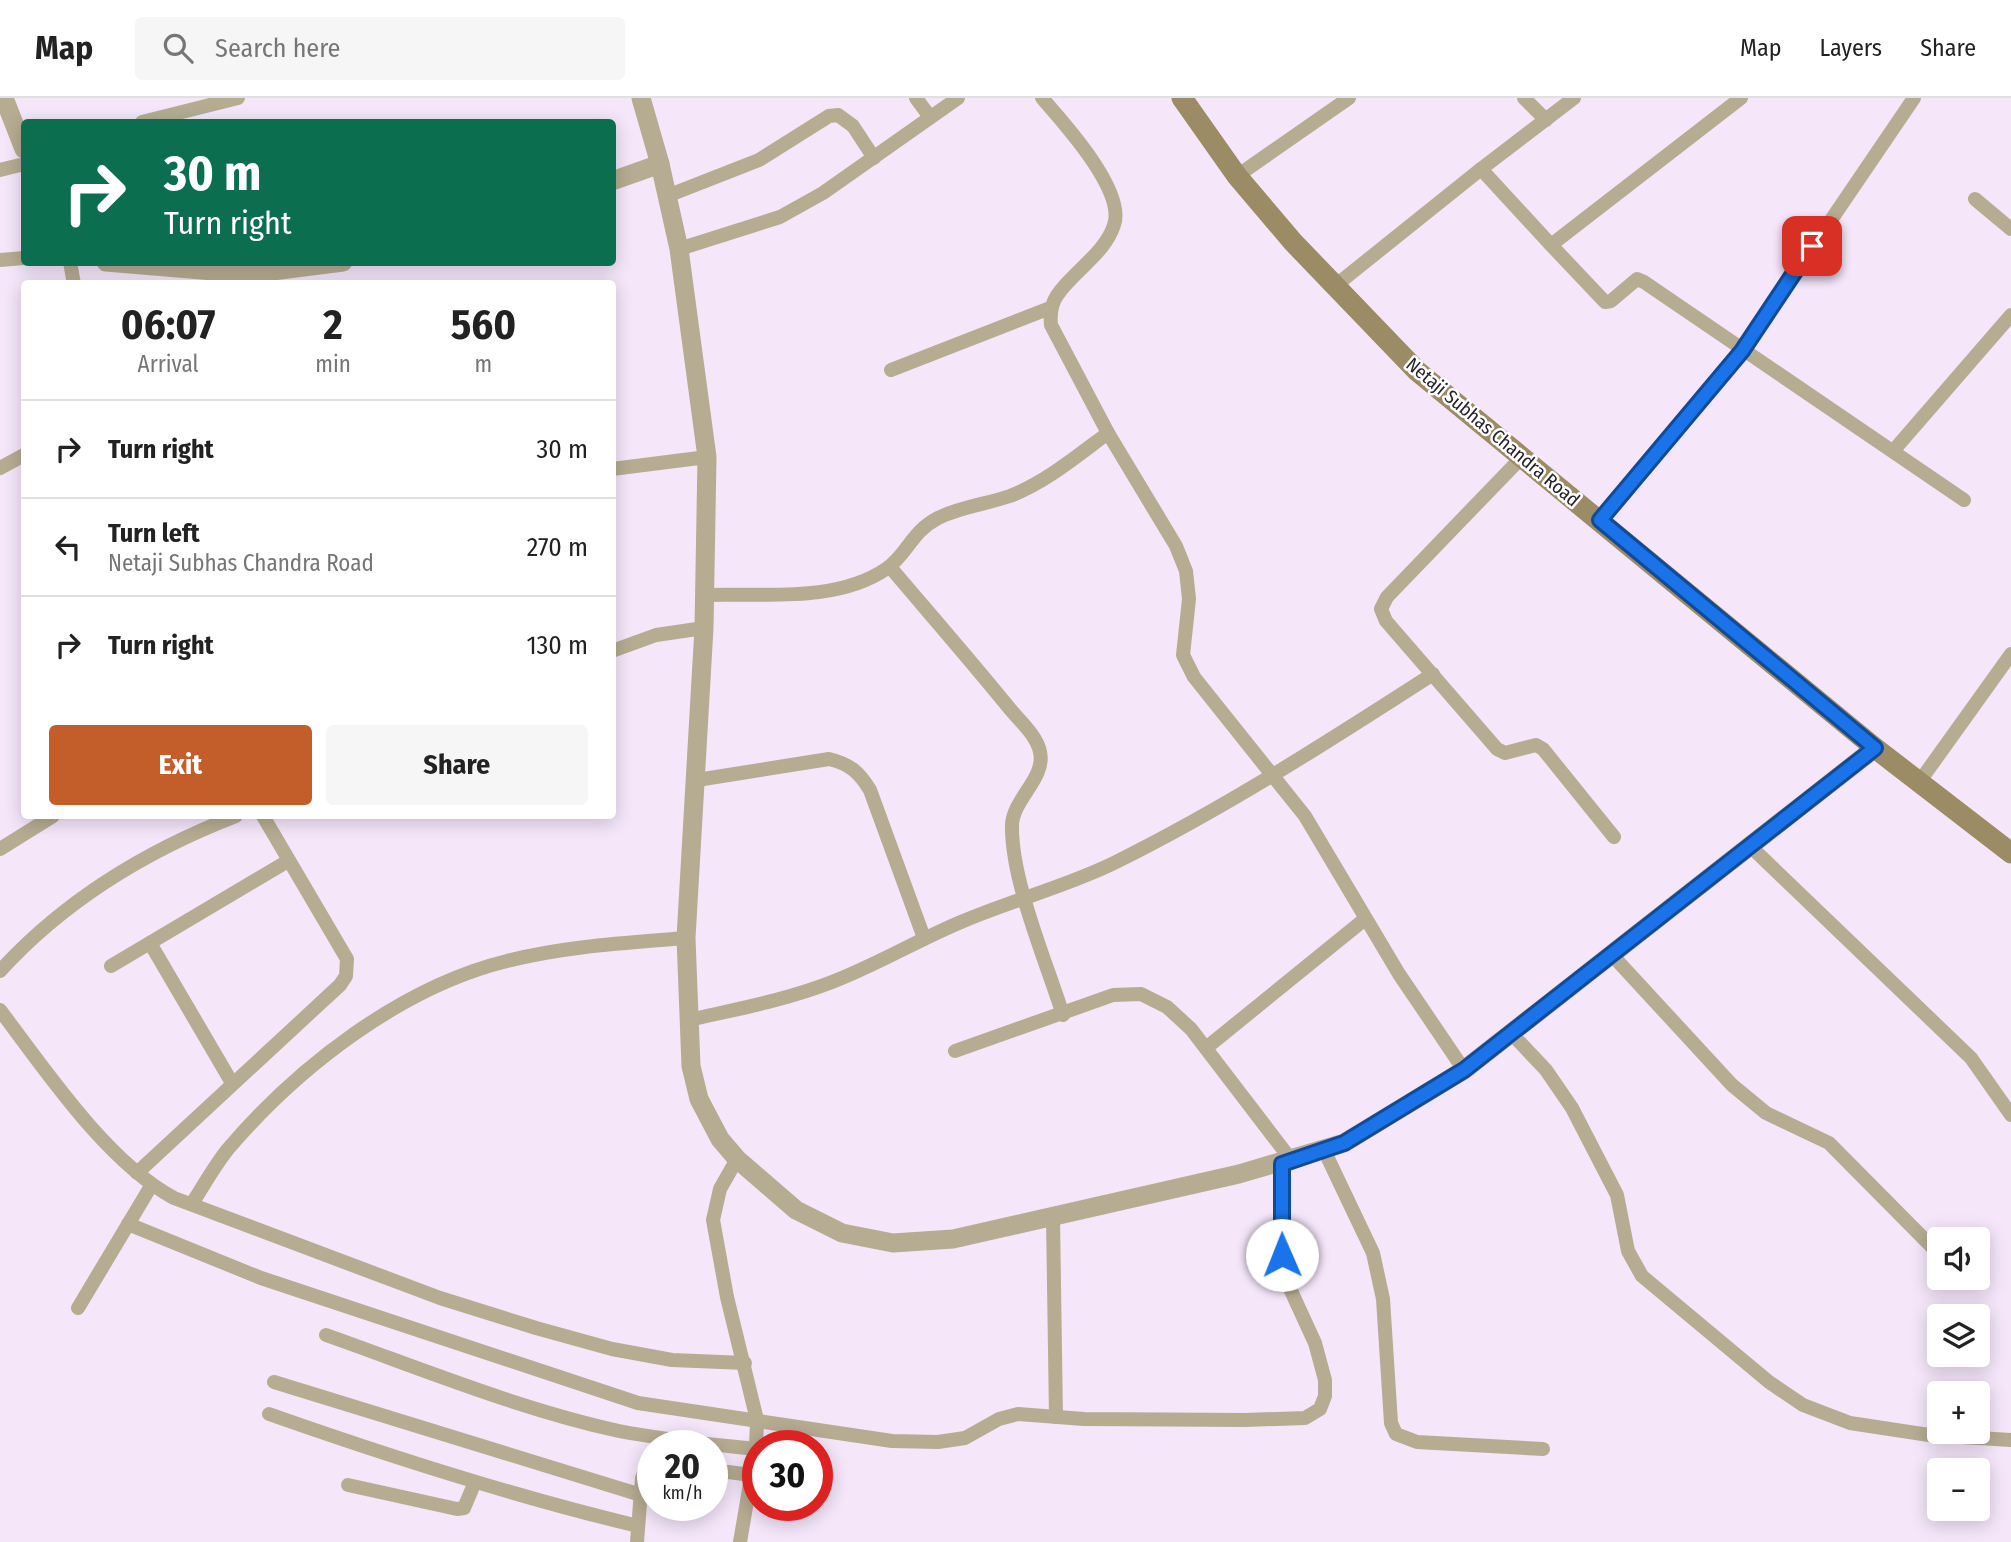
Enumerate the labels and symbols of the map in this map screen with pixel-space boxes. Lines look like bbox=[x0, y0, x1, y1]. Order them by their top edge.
pin bbox=[1782, 216, 1842, 276]
street label: Netaji Subhas Chandra Road bbox=[1401, 353, 1585, 511]
position arrow bbox=[1245, 1218, 1319, 1292]
speed limit sign: 30 bbox=[742, 1430, 833, 1521]

